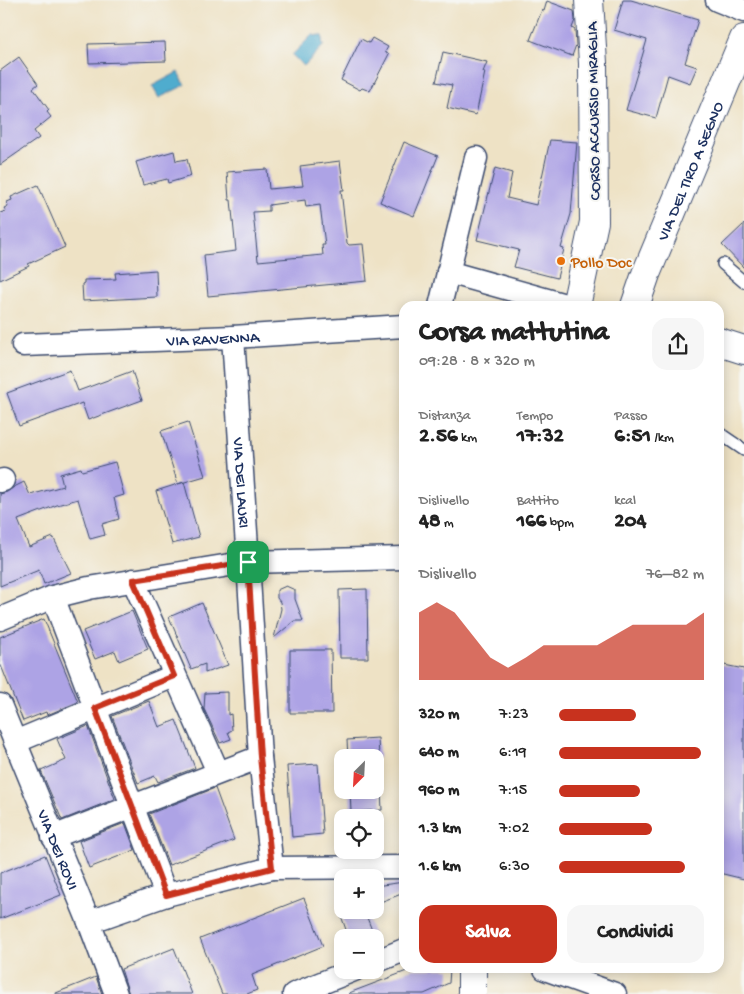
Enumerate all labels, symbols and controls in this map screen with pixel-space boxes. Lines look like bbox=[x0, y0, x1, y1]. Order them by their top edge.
street label: CORSO ACCURSIO MIRAGLIA bbox=[584, 20, 607, 200]
street label: VIA DEL TIRO A SEGNO bbox=[655, 99, 730, 245]
marker: Pollo Doc bbox=[555, 255, 567, 267]
place label: Pollo Doc bbox=[570, 255, 632, 274]
text: Corsa mattutina bbox=[419, 317, 609, 350]
button: share bbox=[652, 318, 704, 370]
street label: VIA RAVENNA bbox=[165, 329, 262, 353]
text: 09:28 · 8 × 320 m bbox=[419, 353, 535, 372]
text: Distanza bbox=[419, 408, 470, 425]
text: Tempo bbox=[517, 408, 553, 425]
text: Passo bbox=[614, 408, 647, 425]
text: 2.56 bbox=[419, 425, 458, 450]
text: 17:32 bbox=[517, 425, 564, 450]
text: 6:51 bbox=[614, 425, 651, 450]
text: km bbox=[458, 430, 477, 447]
text: /km bbox=[651, 430, 674, 447]
street label: VIA DEI LAURI bbox=[227, 436, 252, 529]
text: Dislivello bbox=[419, 493, 469, 510]
text: Battito bbox=[517, 493, 559, 510]
text: kcal bbox=[614, 493, 636, 510]
text: 48 bbox=[419, 510, 440, 535]
text: 166 bbox=[517, 510, 546, 535]
text: 204 bbox=[614, 510, 646, 535]
text: m bbox=[440, 515, 454, 532]
text: bpm bbox=[546, 515, 574, 532]
pin bbox=[227, 541, 269, 583]
icon: arrive bbox=[234, 548, 262, 576]
text: Dislivello bbox=[419, 566, 476, 585]
text: 76–82 m bbox=[646, 566, 704, 585]
text: 320 m bbox=[419, 706, 459, 725]
text: 7:23 bbox=[499, 706, 529, 725]
text: 640 m bbox=[419, 744, 459, 763]
text: 6:19 bbox=[499, 744, 527, 763]
north arrow bbox=[334, 749, 384, 799]
map controls bbox=[334, 749, 384, 979]
text: 960 m bbox=[419, 782, 459, 801]
text: 7:15 bbox=[499, 782, 527, 801]
street label: VIA DEI ROVI bbox=[31, 807, 81, 893]
button: locate bbox=[334, 809, 384, 859]
text: 1.3 km bbox=[419, 820, 461, 839]
text: 7:02 bbox=[499, 820, 529, 839]
text: 1.6 km bbox=[419, 858, 461, 877]
text: 6:30 bbox=[499, 858, 530, 877]
button: + bbox=[334, 869, 384, 919]
button: Salva bbox=[419, 905, 557, 963]
button: Condividi bbox=[567, 905, 704, 963]
button: − bbox=[334, 929, 384, 979]

